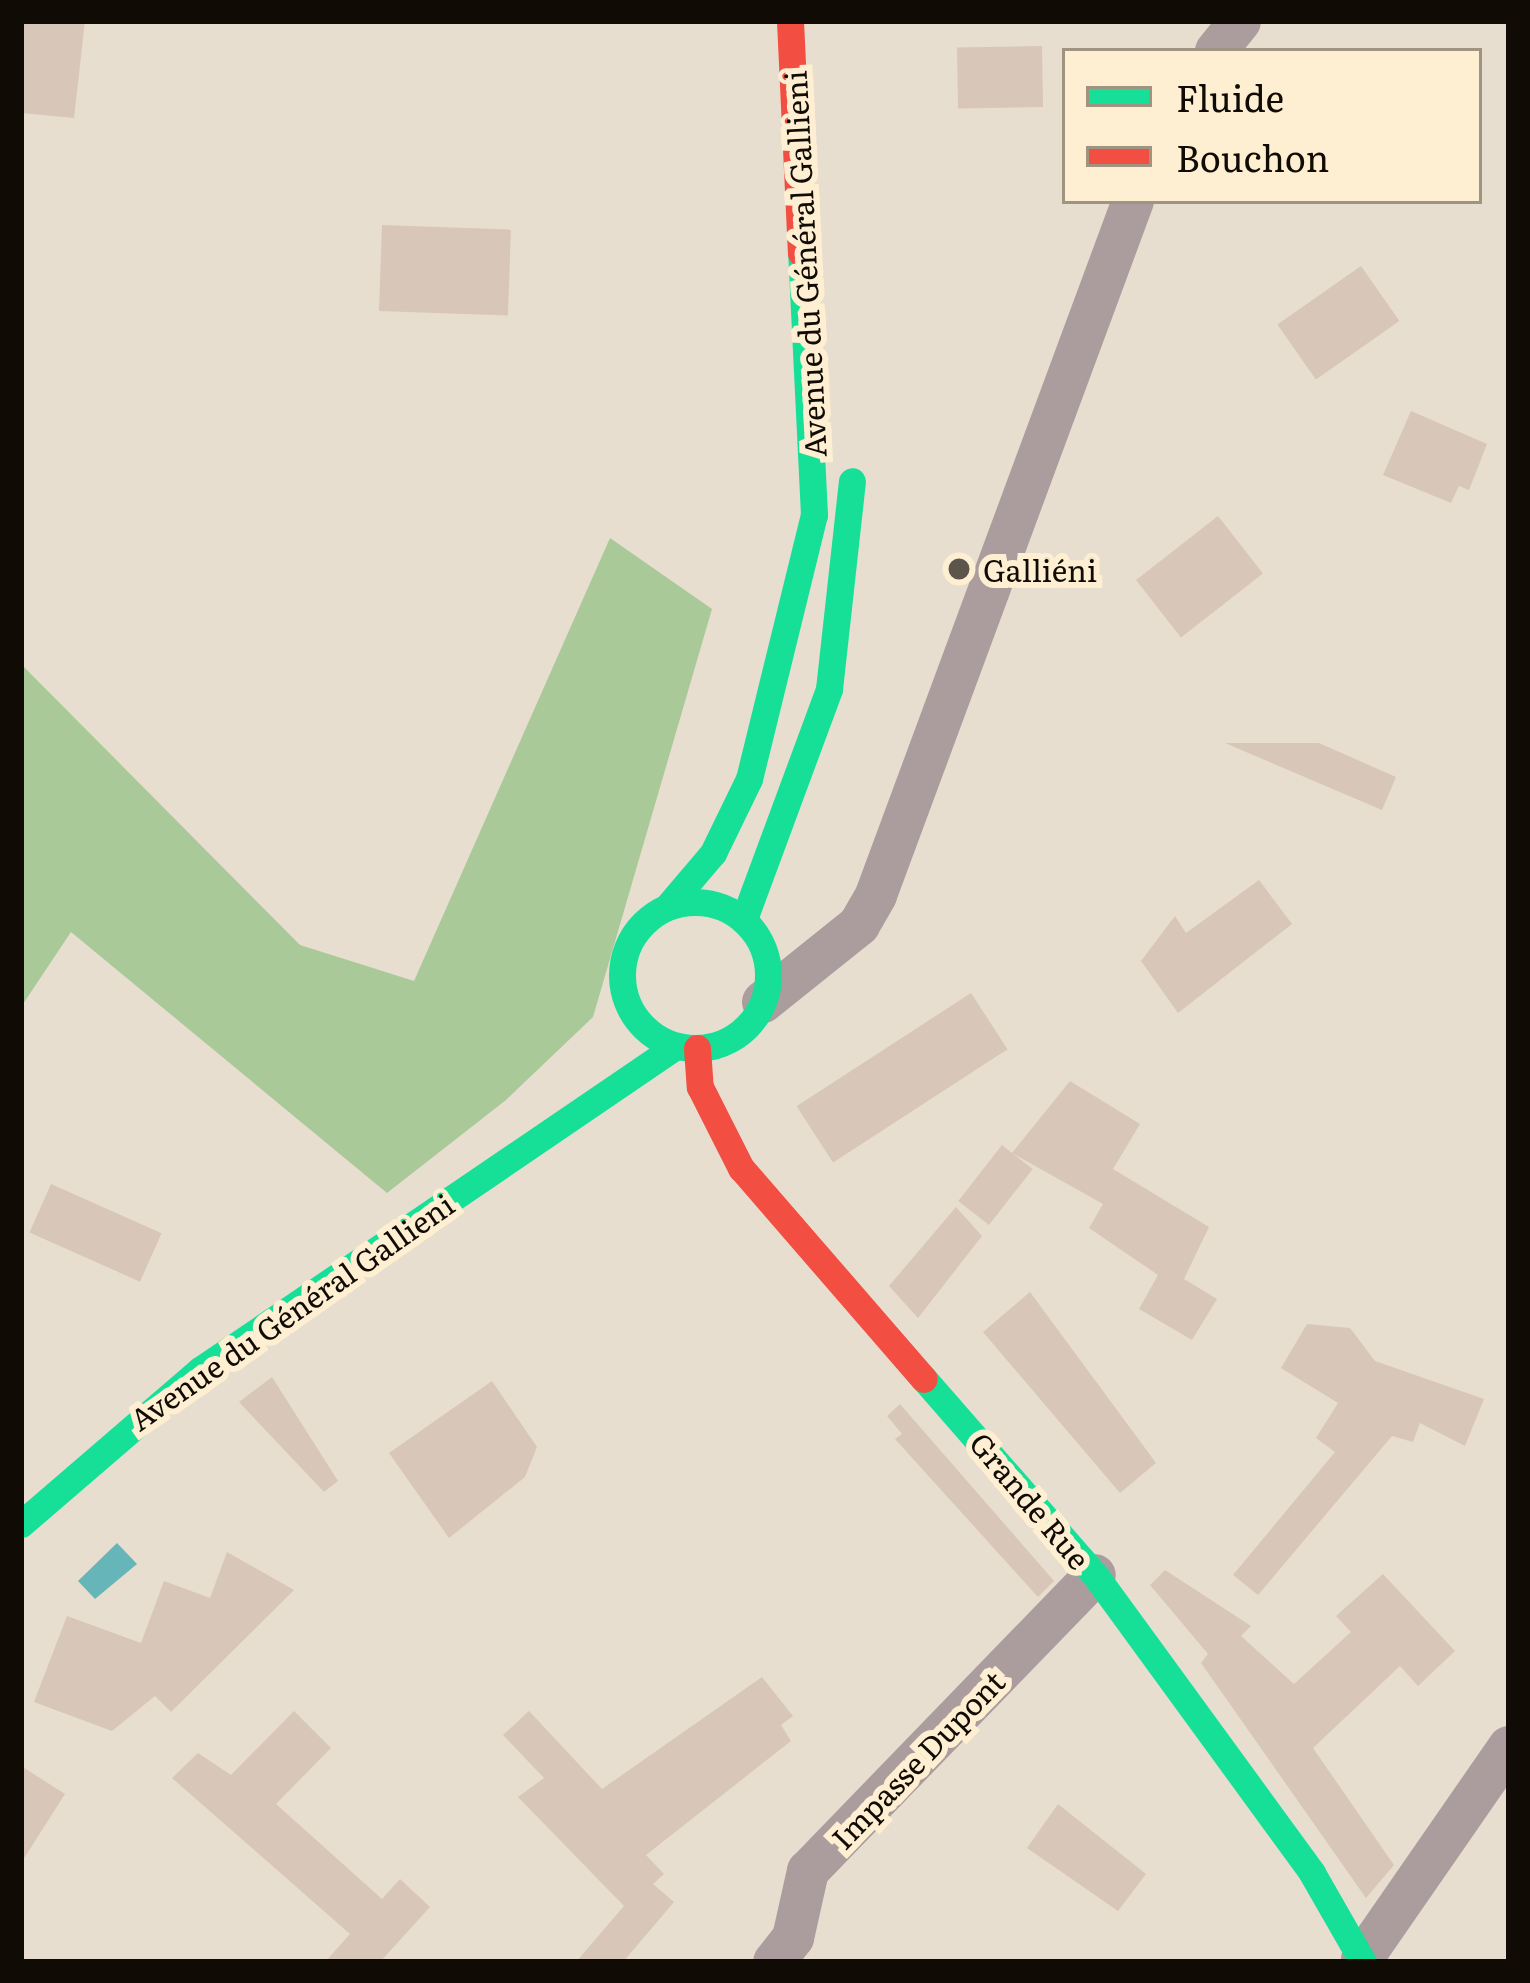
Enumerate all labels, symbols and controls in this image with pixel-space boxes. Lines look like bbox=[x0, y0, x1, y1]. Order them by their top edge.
legend bbox=[1062, 48, 1482, 204]
street label: Avenue du Général Gallieni bbox=[776, 70, 832, 458]
text: Fluide bbox=[1176, 70, 1284, 123]
text: Bouchon bbox=[1176, 130, 1329, 183]
place label: Galliéni bbox=[983, 551, 1097, 587]
marker: Galliéni bbox=[946, 556, 972, 582]
street label: Avenue du Général Gallieni bbox=[122, 1185, 460, 1437]
street label: Grande Rue bbox=[964, 1425, 1098, 1575]
street label: Impasse Dupont bbox=[823, 1663, 1011, 1855]

